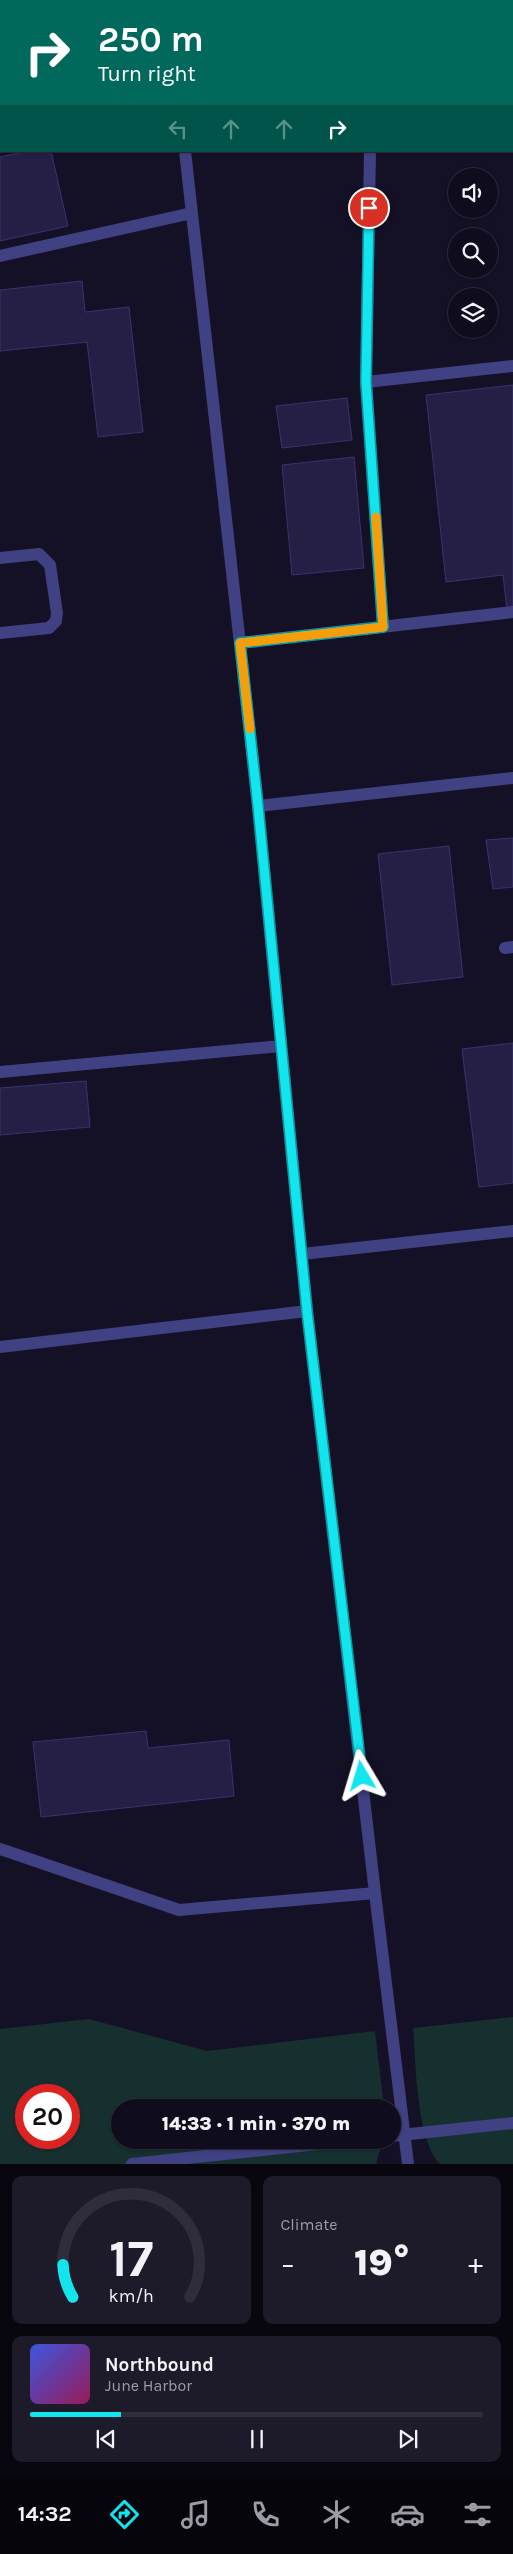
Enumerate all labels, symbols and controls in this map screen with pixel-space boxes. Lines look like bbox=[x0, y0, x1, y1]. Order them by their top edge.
text: 250 m bbox=[98, 19, 204, 60]
icon: right bbox=[15, 20, 80, 85]
text: Turn right bbox=[98, 61, 196, 87]
icon: left bbox=[164, 115, 192, 143]
icon: ahead bbox=[217, 115, 245, 143]
icon: ahead bbox=[270, 115, 298, 143]
icon: right bbox=[323, 115, 351, 143]
map controls bbox=[448, 168, 498, 338]
button: sound bbox=[448, 168, 498, 218]
pin bbox=[348, 187, 390, 229]
icon: arrive bbox=[355, 194, 383, 222]
button: search bbox=[448, 228, 498, 278]
button: layers bbox=[448, 288, 498, 338]
position arrow bbox=[335, 1749, 387, 1801]
speed limit sign: 20 bbox=[15, 2084, 80, 2149]
text: 14:33 · 1 min · 370 m bbox=[162, 2113, 350, 2135]
text: Climate bbox=[281, 2215, 338, 2234]
text: 17 bbox=[109, 2228, 153, 2289]
text: 19° bbox=[354, 2240, 410, 2285]
text: − bbox=[281, 2247, 295, 2280]
text: + bbox=[468, 2247, 483, 2280]
text: km/h bbox=[109, 2286, 154, 2307]
text: Northbound bbox=[105, 2354, 214, 2376]
text: June Harbor bbox=[105, 2376, 192, 2395]
icon: previous bbox=[92, 2425, 120, 2453]
icon: pause bbox=[243, 2425, 271, 2453]
icon: next bbox=[394, 2425, 422, 2453]
icon: directions bbox=[107, 2497, 142, 2532]
icon: music bbox=[178, 2497, 213, 2532]
icon: phone bbox=[248, 2497, 283, 2532]
icon: climate bbox=[319, 2497, 354, 2532]
icon: car bbox=[390, 2497, 425, 2532]
icon: filters bbox=[460, 2497, 495, 2532]
text: 14:32 bbox=[18, 2501, 72, 2527]

